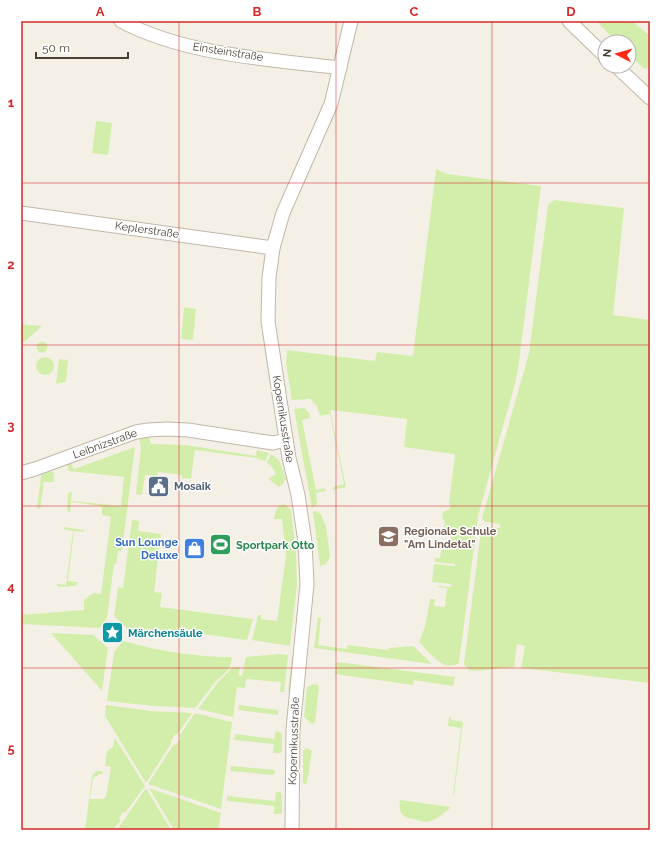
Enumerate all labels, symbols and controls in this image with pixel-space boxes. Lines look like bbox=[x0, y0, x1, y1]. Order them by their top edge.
text: A bbox=[96, 4, 105, 19]
text: B bbox=[253, 4, 262, 19]
text: C bbox=[410, 4, 419, 19]
text: D bbox=[566, 4, 576, 19]
scale bar bbox=[36, 34, 128, 60]
north arrow bbox=[597, 34, 637, 74]
street label: Einsteinstraße bbox=[192, 40, 265, 64]
text: 50 m bbox=[42, 41, 70, 55]
text: N bbox=[601, 48, 614, 58]
text: 1 bbox=[8, 95, 15, 110]
street label: Keplerstraße bbox=[114, 219, 180, 241]
text: 2 bbox=[7, 257, 15, 272]
street label: Kopernikusstraße bbox=[270, 374, 296, 464]
text: 3 bbox=[7, 418, 15, 433]
street label: Leibnizstraße bbox=[71, 426, 139, 462]
public building icon: Mosaik bbox=[145, 473, 171, 499]
place label: Mosaik bbox=[174, 480, 212, 493]
school or university icon: Regionale Schule "Am Lindetal" bbox=[375, 524, 401, 550]
place label: Regionale Schule "Am Lindetal" bbox=[404, 525, 497, 551]
sports icon: Sportpark Otto bbox=[208, 532, 234, 558]
shop icon: Sun Lounge Deluxe bbox=[181, 535, 207, 561]
place label: Sun Lounge Deluxe bbox=[115, 536, 178, 562]
place label: Sportpark Otto bbox=[236, 539, 315, 552]
text: 4 bbox=[7, 579, 15, 594]
place icon: Märchensäule bbox=[99, 620, 125, 646]
place label: Märchensäule bbox=[128, 627, 203, 640]
street label: Kopernikusstraße bbox=[286, 696, 302, 785]
text: 5 bbox=[7, 741, 15, 756]

